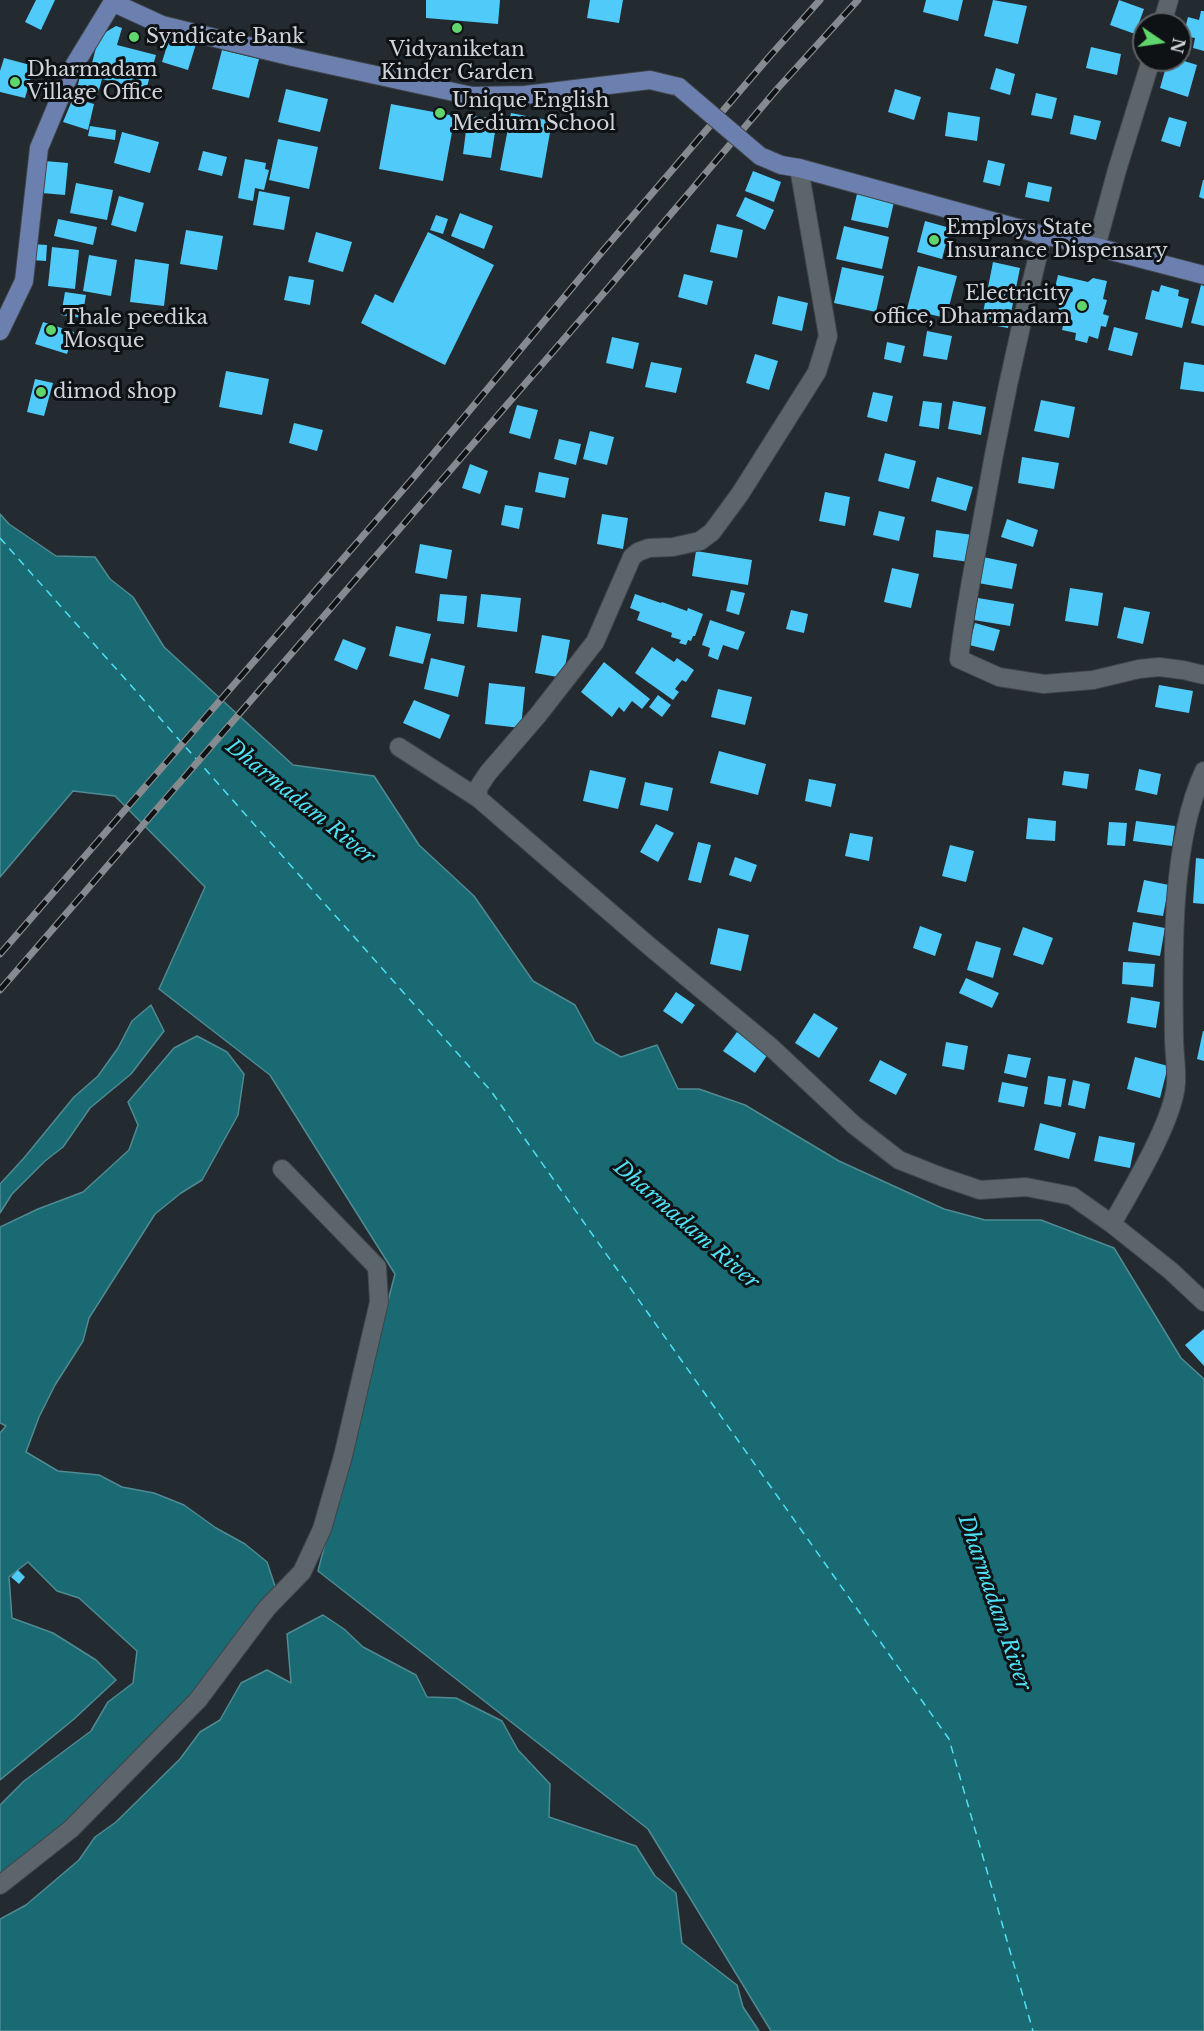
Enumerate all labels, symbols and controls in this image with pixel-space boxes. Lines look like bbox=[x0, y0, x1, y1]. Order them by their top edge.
north arrow bbox=[1132, 12, 1192, 72]
marker: Vidyaniketan Kinder Garden bbox=[450, 21, 464, 35]
place label: Syndicate Bank bbox=[146, 25, 304, 49]
marker: Syndicate Bank bbox=[127, 30, 141, 44]
text: N bbox=[1166, 36, 1189, 55]
place label: Vidyaniketan Kinder Garden bbox=[381, 38, 533, 85]
place label: Dharmadam Village Office bbox=[27, 58, 163, 105]
marker: Dharmadam Village Office bbox=[8, 75, 22, 89]
place label: Unique English Medium School bbox=[452, 89, 616, 136]
marker: Unique English Medium School bbox=[433, 106, 447, 120]
place label: Employs State Insurance Dispensary bbox=[946, 216, 1168, 263]
marker: Employs State Insurance Dispensary bbox=[927, 233, 941, 247]
place label: Electricity office, Dharmadam bbox=[874, 282, 1070, 329]
marker: Electricity office, Dharmadam bbox=[1075, 299, 1089, 313]
place label: Thale peedika Mosque bbox=[63, 306, 208, 353]
marker: Thale peedika Mosque bbox=[44, 323, 58, 337]
place label: dimod shop bbox=[53, 380, 177, 404]
marker: dimod shop bbox=[34, 385, 48, 399]
water label: Dharmadam River bbox=[221, 734, 379, 870]
water label: Dharmadam River bbox=[608, 1155, 764, 1295]
water label: Dharmadam River bbox=[952, 1512, 1036, 1694]

